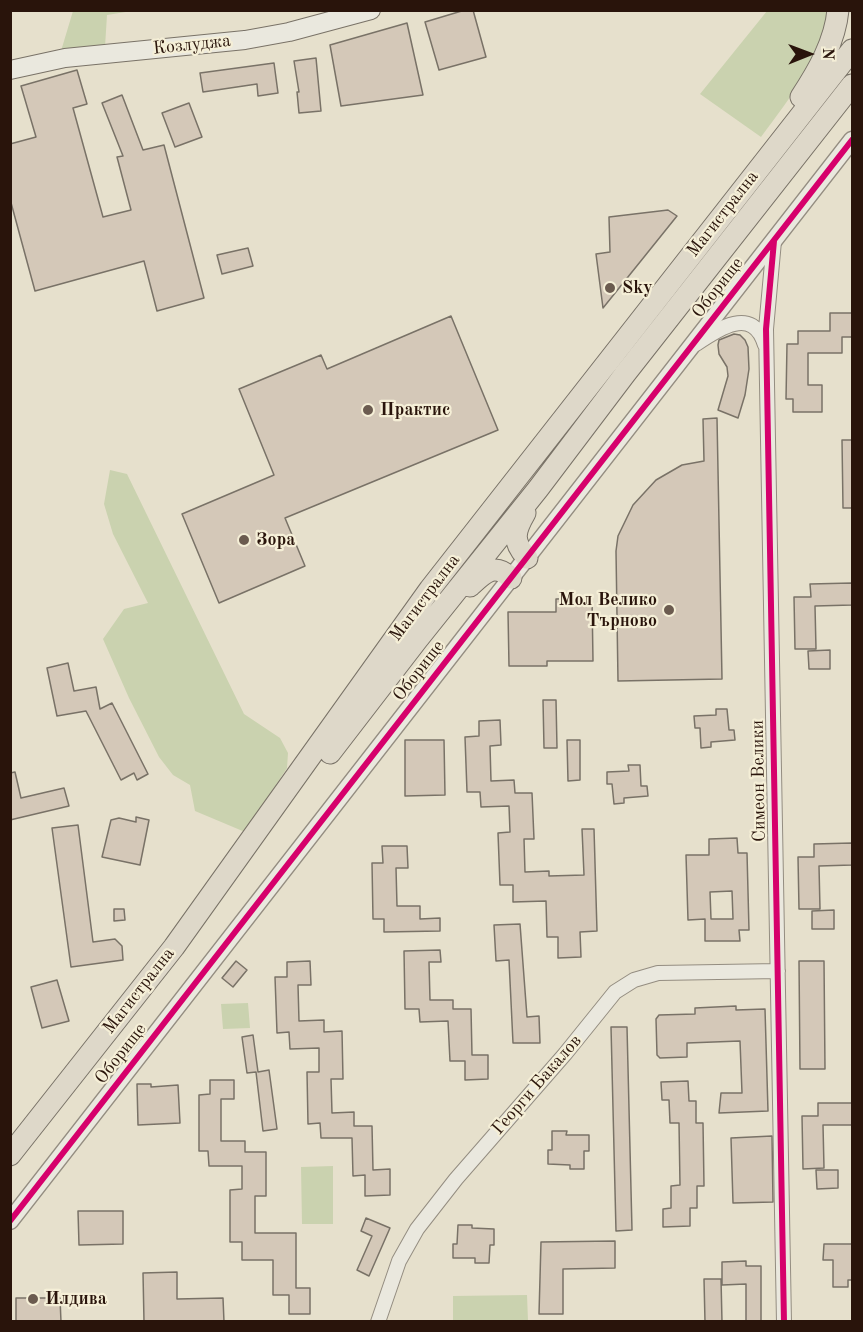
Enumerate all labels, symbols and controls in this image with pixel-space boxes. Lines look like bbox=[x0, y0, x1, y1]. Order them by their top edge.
north arrow bbox=[779, 24, 839, 84]
street label: Козлуджа bbox=[152, 30, 232, 60]
text: N bbox=[819, 47, 835, 60]
street label: Магистрална bbox=[683, 166, 763, 262]
street label: Оборище bbox=[688, 253, 748, 323]
place label: Sky bbox=[622, 277, 653, 299]
marker: Sky bbox=[603, 281, 617, 295]
place label: Практис bbox=[380, 399, 450, 421]
marker: Практис bbox=[361, 403, 375, 417]
place label: Зора bbox=[256, 529, 295, 551]
marker: Зора bbox=[237, 533, 251, 547]
street label: Магистрална bbox=[385, 550, 465, 646]
place label: Мол Велико Търново bbox=[558, 589, 657, 632]
marker: Мол Велико Търново bbox=[662, 603, 676, 617]
street label: Оборище bbox=[389, 636, 449, 706]
street label: Симеон Велики bbox=[747, 720, 771, 842]
street label: Магистрална bbox=[99, 943, 179, 1039]
street label: Оборище bbox=[91, 1019, 151, 1089]
street label: Георги Бакалов bbox=[488, 1030, 586, 1140]
place label: Илдива bbox=[45, 1288, 107, 1310]
marker: Илдива bbox=[26, 1292, 40, 1306]

